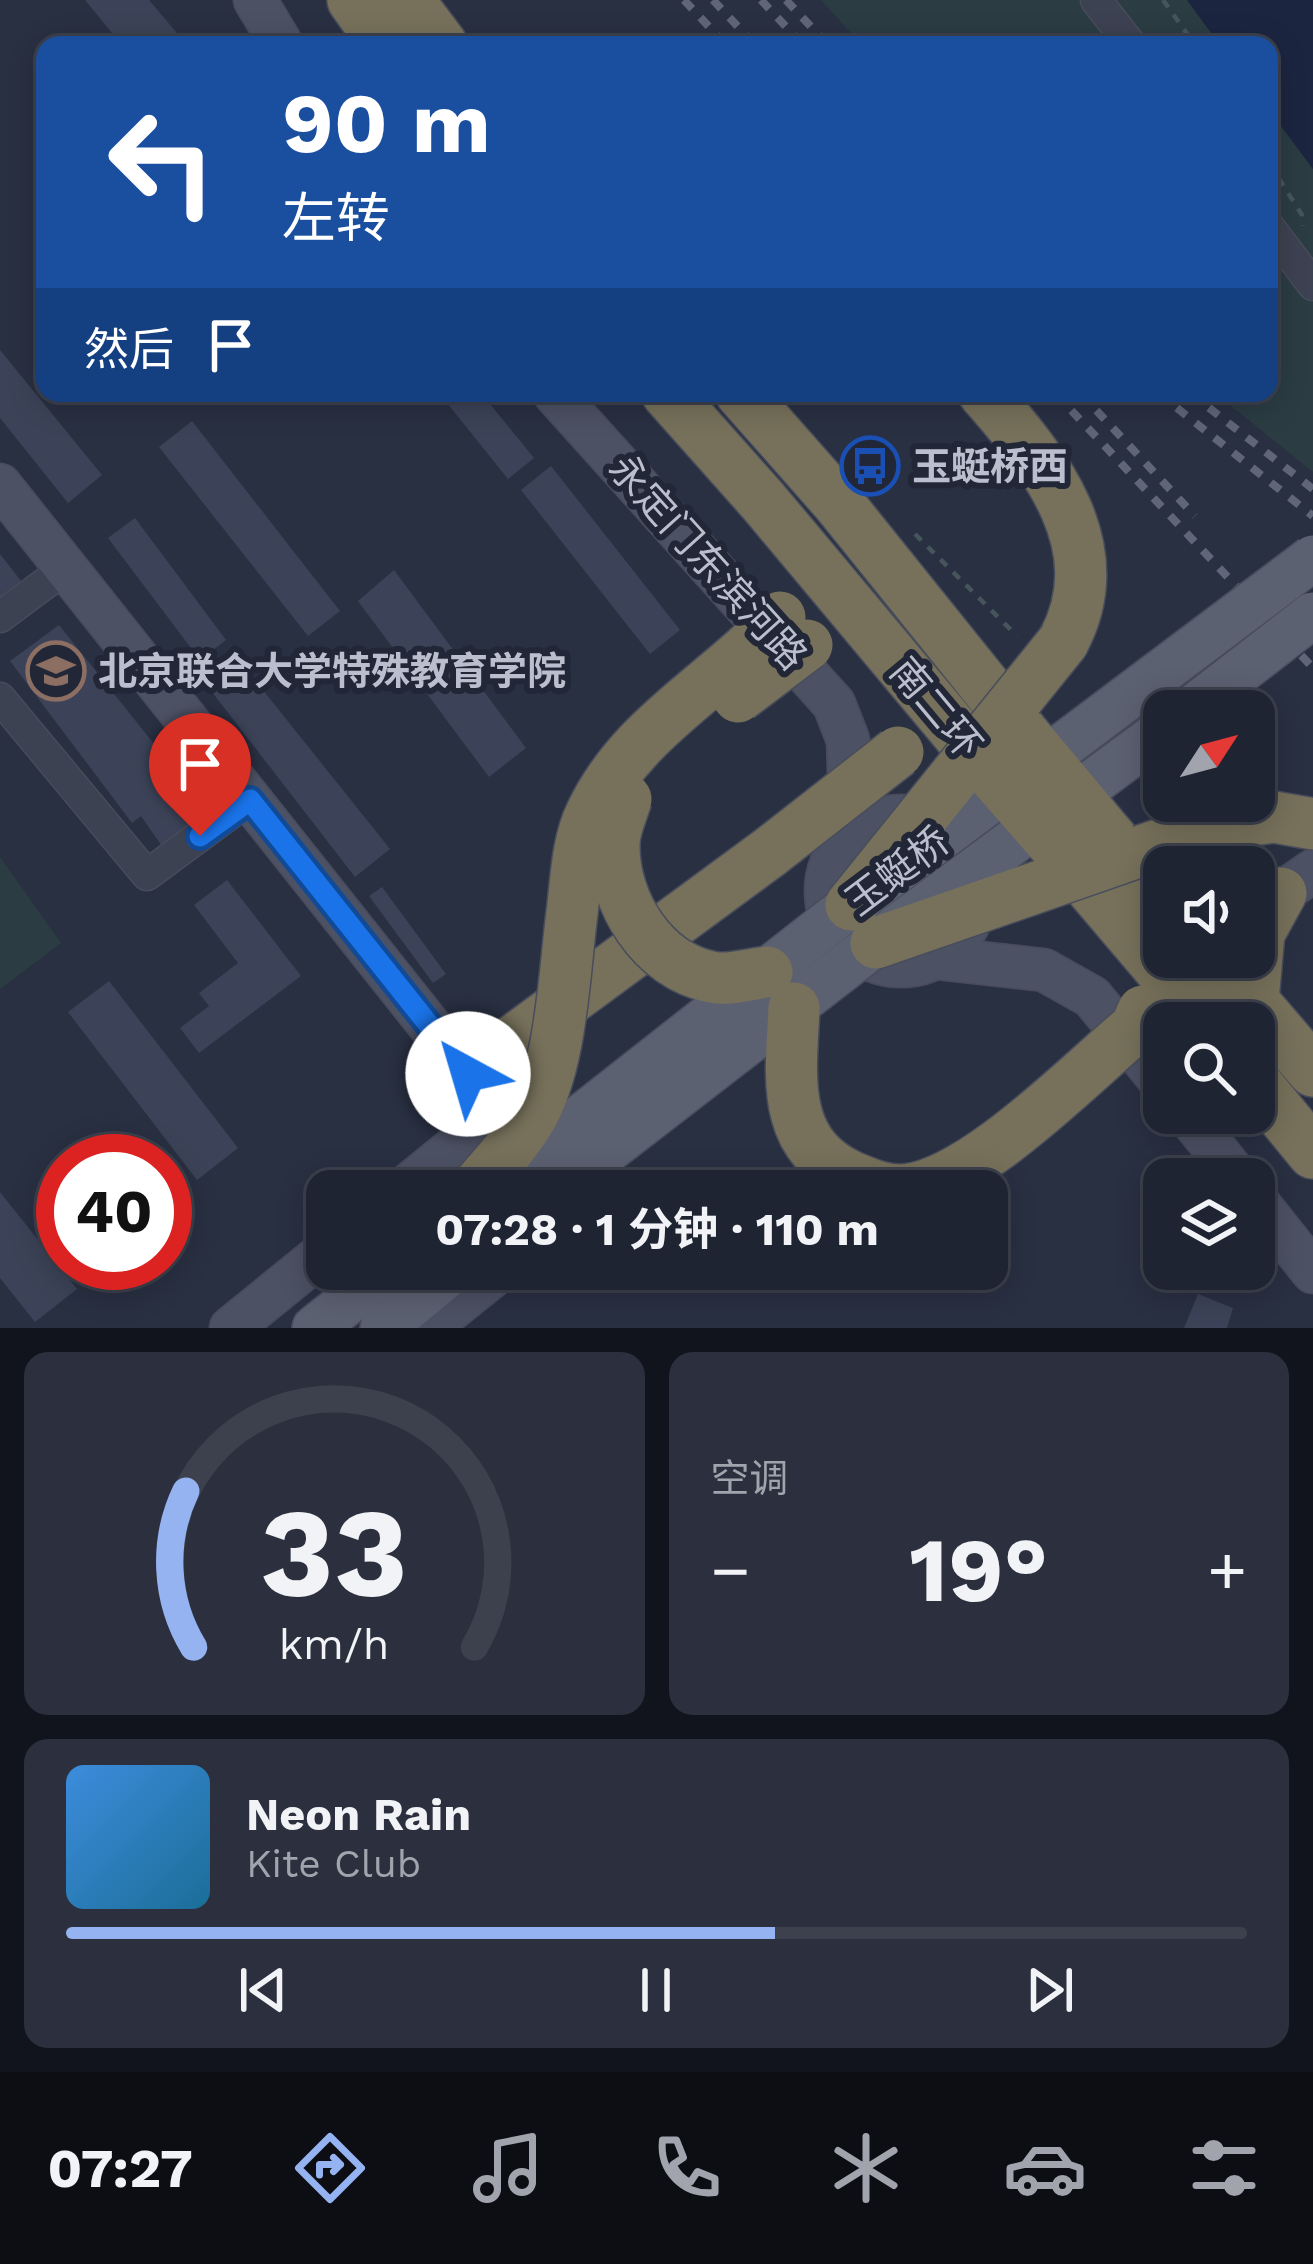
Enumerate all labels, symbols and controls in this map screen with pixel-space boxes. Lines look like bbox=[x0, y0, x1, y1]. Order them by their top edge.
text: 90 m bbox=[282, 74, 491, 172]
icon: left bbox=[84, 84, 240, 240]
text: 左转 bbox=[282, 187, 390, 250]
icon: arrive bbox=[198, 312, 264, 378]
text: 然后 bbox=[84, 323, 174, 376]
bus stop icon: 玉蜓桥西 bbox=[839, 435, 901, 497]
place label: 玉蜓桥西 bbox=[912, 444, 1068, 489]
street label: 永定门东滨河路 bbox=[600, 445, 816, 679]
school or university icon: 北京联合大学特殊教育学院 bbox=[25, 640, 87, 702]
place label: 北京联合大学特殊教育学院 bbox=[98, 649, 566, 694]
street label: 南二环 bbox=[881, 649, 991, 767]
north arrow bbox=[1143, 690, 1275, 822]
map controls bbox=[1143, 690, 1275, 1290]
pin bbox=[149, 713, 251, 836]
icon: arrive bbox=[167, 731, 233, 797]
street label: 玉蜓桥 bbox=[837, 818, 957, 924]
button: sound bbox=[1143, 846, 1275, 978]
button: search bbox=[1143, 1002, 1275, 1134]
position arrow bbox=[405, 1011, 531, 1137]
speed limit sign: 40 bbox=[36, 1134, 192, 1290]
button: layers bbox=[1143, 1158, 1275, 1290]
text: 07:28 · 1 分钟 · 110 m bbox=[435, 1203, 879, 1256]
text: 空调 bbox=[711, 1456, 789, 1501]
text: 33 bbox=[260, 1480, 408, 1626]
text: 19° bbox=[909, 1517, 1048, 1623]
text: − bbox=[711, 1532, 750, 1609]
text: + bbox=[1207, 1532, 1247, 1609]
text: km/h bbox=[279, 1618, 389, 1668]
text: Neon Rain bbox=[246, 1788, 471, 1841]
text: Kite Club bbox=[246, 1841, 421, 1886]
icon: previous bbox=[230, 1957, 296, 2023]
icon: pause bbox=[623, 1957, 689, 2023]
icon: next bbox=[1017, 1957, 1083, 2023]
icon: directions bbox=[288, 2126, 372, 2210]
icon: music bbox=[466, 2126, 550, 2210]
icon: phone bbox=[645, 2126, 729, 2210]
icon: climate bbox=[824, 2126, 908, 2210]
icon: car bbox=[1003, 2126, 1087, 2210]
icon: filters bbox=[1182, 2126, 1266, 2210]
text: 07:27 bbox=[47, 2137, 193, 2200]

